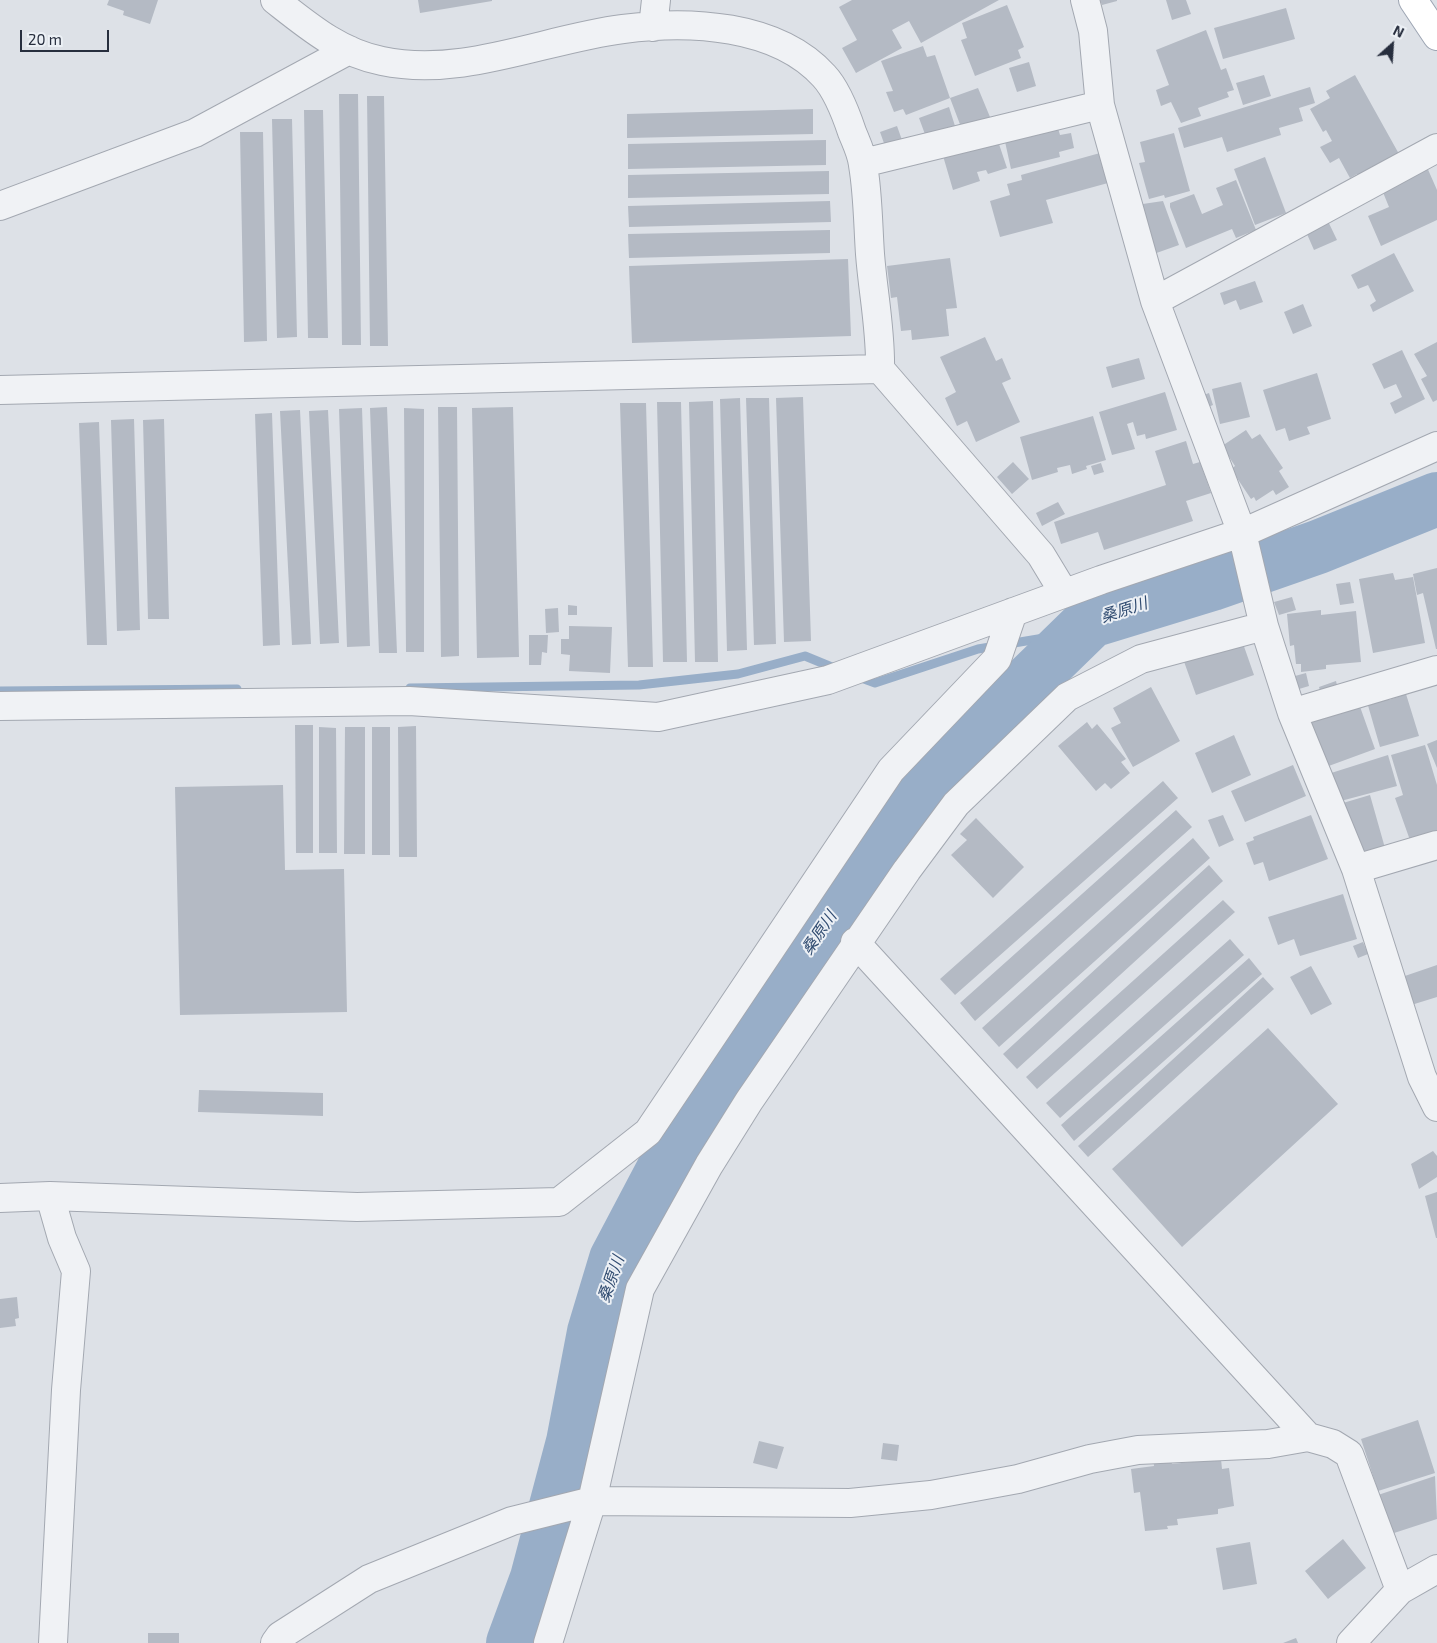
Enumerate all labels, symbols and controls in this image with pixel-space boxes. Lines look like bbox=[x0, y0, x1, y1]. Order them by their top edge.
scale bar bbox=[22, 20, 111, 52]
north arrow bbox=[1367, 20, 1417, 70]
text: N bbox=[1391, 21, 1407, 41]
text: 20 m bbox=[28, 30, 62, 48]
water label: 桑原川 bbox=[1098, 593, 1150, 627]
water label: 桑原川 bbox=[798, 908, 840, 958]
water label: 桑原川 bbox=[594, 1253, 628, 1305]

